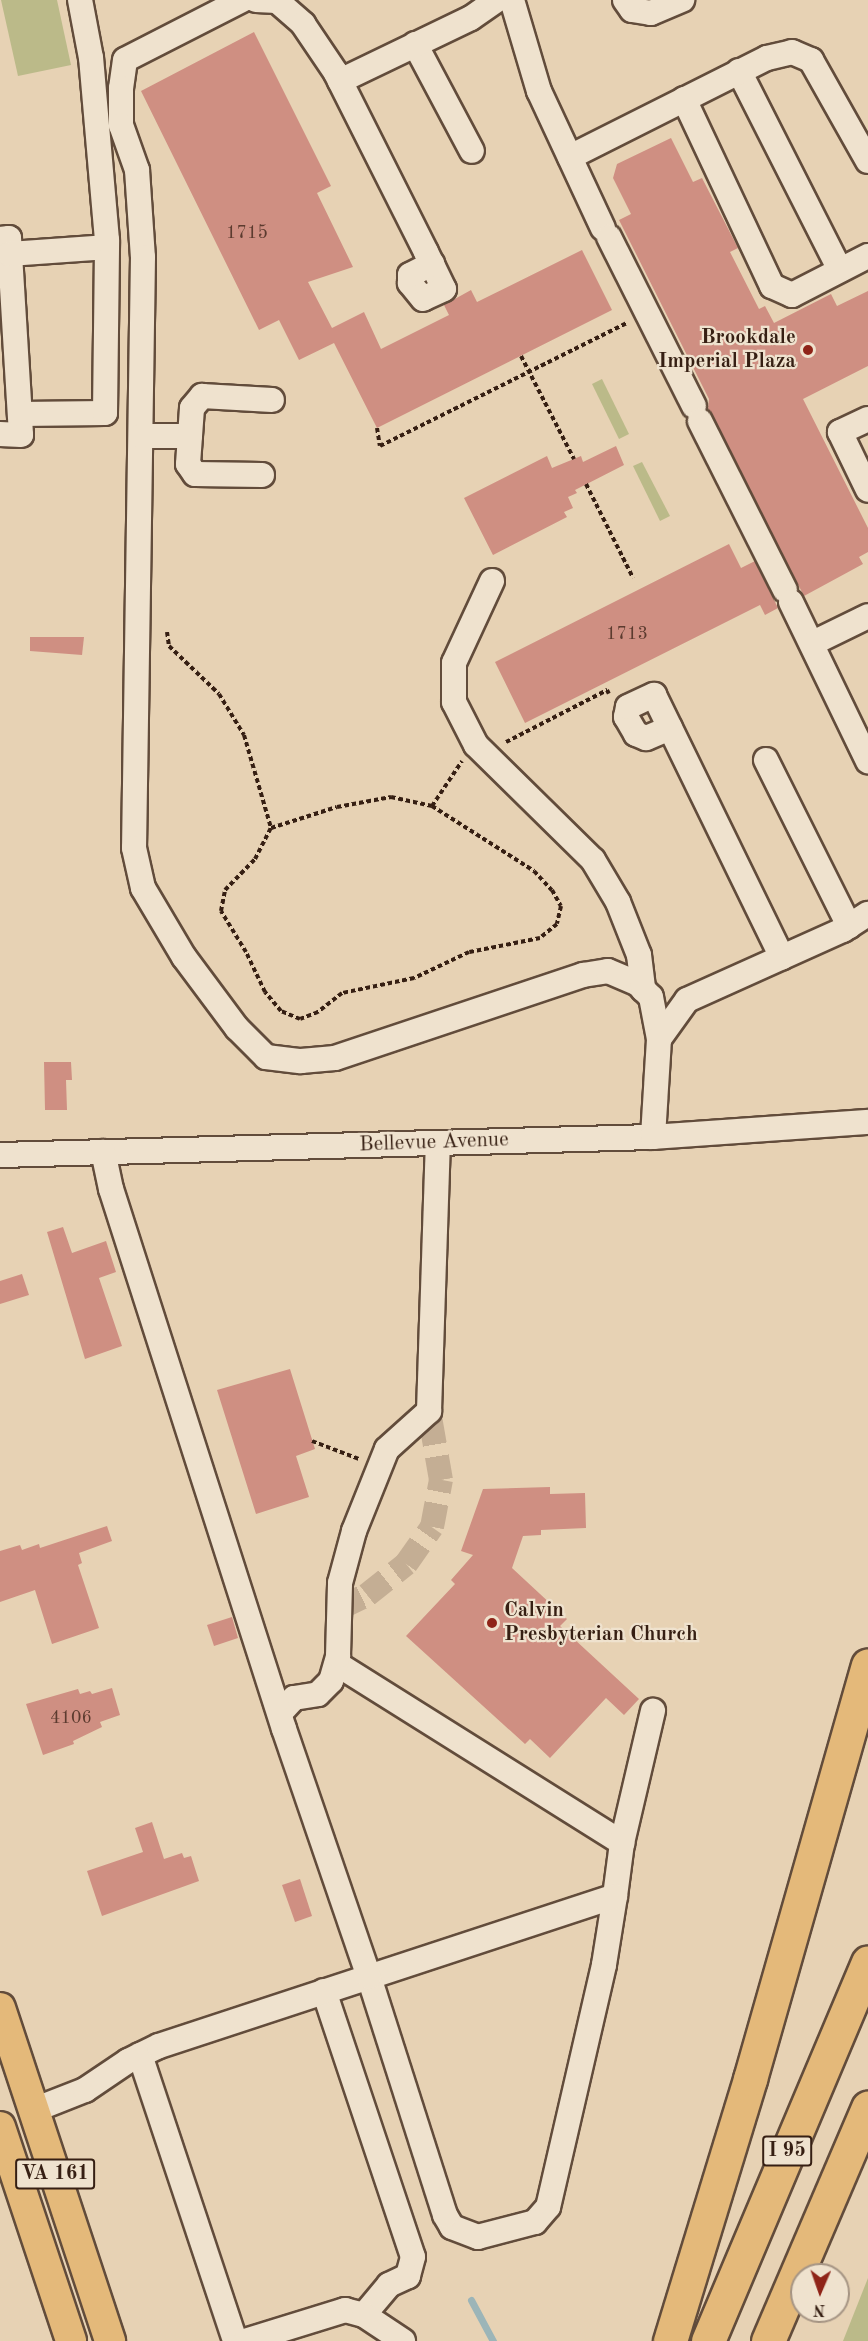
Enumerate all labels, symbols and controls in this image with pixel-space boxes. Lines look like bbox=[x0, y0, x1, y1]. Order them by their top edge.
house number: 1715 bbox=[226, 222, 268, 244]
place label: Brookdale Imperial Plaza bbox=[658, 325, 796, 375]
marker: Brookdale Imperial Plaza bbox=[801, 343, 815, 357]
house number: 1713 bbox=[606, 623, 648, 645]
street label: Bellevue Avenue bbox=[359, 1128, 509, 1158]
place label: Calvin Presbyterian Church bbox=[504, 1598, 698, 1648]
marker: Calvin Presbyterian Church bbox=[485, 1616, 499, 1630]
house number: 4106 bbox=[50, 1707, 92, 1729]
road number: I 95 bbox=[762, 2134, 812, 2168]
road number: VA 161 bbox=[14, 2157, 96, 2191]
north arrow bbox=[790, 2263, 850, 2323]
text: N bbox=[813, 2301, 826, 2317]

